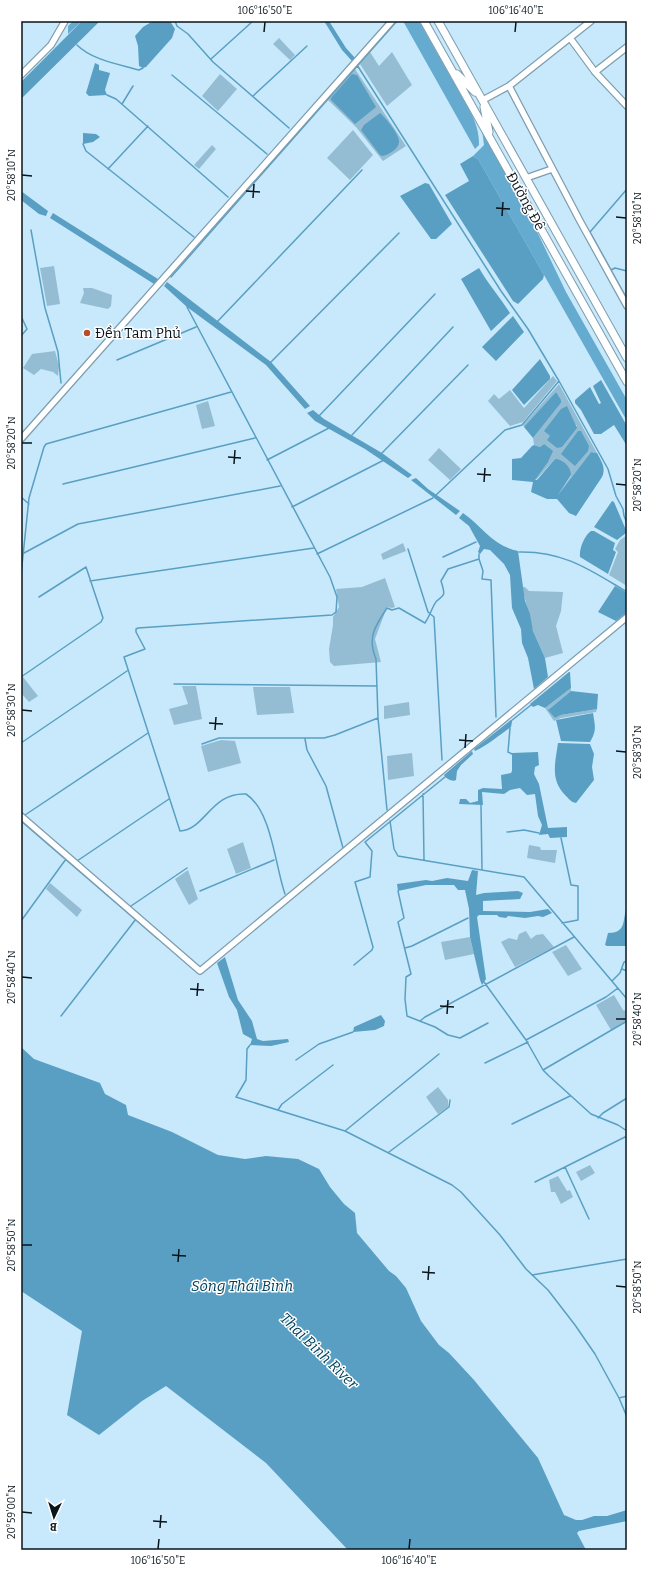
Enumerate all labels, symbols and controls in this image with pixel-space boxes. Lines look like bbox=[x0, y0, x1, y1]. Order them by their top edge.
text: 106°16'50"E bbox=[238, 5, 292, 17]
text: 106°16'40"E bbox=[488, 5, 544, 17]
text: 20°58'10"N bbox=[6, 149, 18, 201]
street label: Đường Đê bbox=[503, 169, 549, 233]
text: 20°58'10"N bbox=[632, 192, 644, 244]
place label: Đền Tam Phủ bbox=[95, 324, 181, 342]
marker: Đền Tam Phủ bbox=[82, 328, 92, 338]
text: 20°58'20"N bbox=[6, 416, 18, 470]
text: 20°58'20"N bbox=[632, 458, 644, 512]
text: 20°58'30"N bbox=[6, 683, 18, 737]
text: 20°58'30"N bbox=[632, 725, 644, 779]
text: 20°58'40"N bbox=[6, 950, 18, 1004]
text: 20°58'40"N bbox=[632, 992, 644, 1046]
text: 20°58'50"N bbox=[6, 1218, 18, 1272]
text: 20°58'50"N bbox=[632, 1260, 644, 1314]
water label: Sông Thái Bình bbox=[191, 1277, 293, 1295]
water label: Thai Binh River bbox=[276, 1309, 363, 1393]
text: 20°59'00"N bbox=[6, 1485, 18, 1539]
north arrow bbox=[34, 1497, 74, 1537]
text: B bbox=[49, 1520, 57, 1533]
text: 106°16'50"E bbox=[131, 1555, 185, 1567]
text: 106°16'40"E bbox=[381, 1555, 437, 1567]

